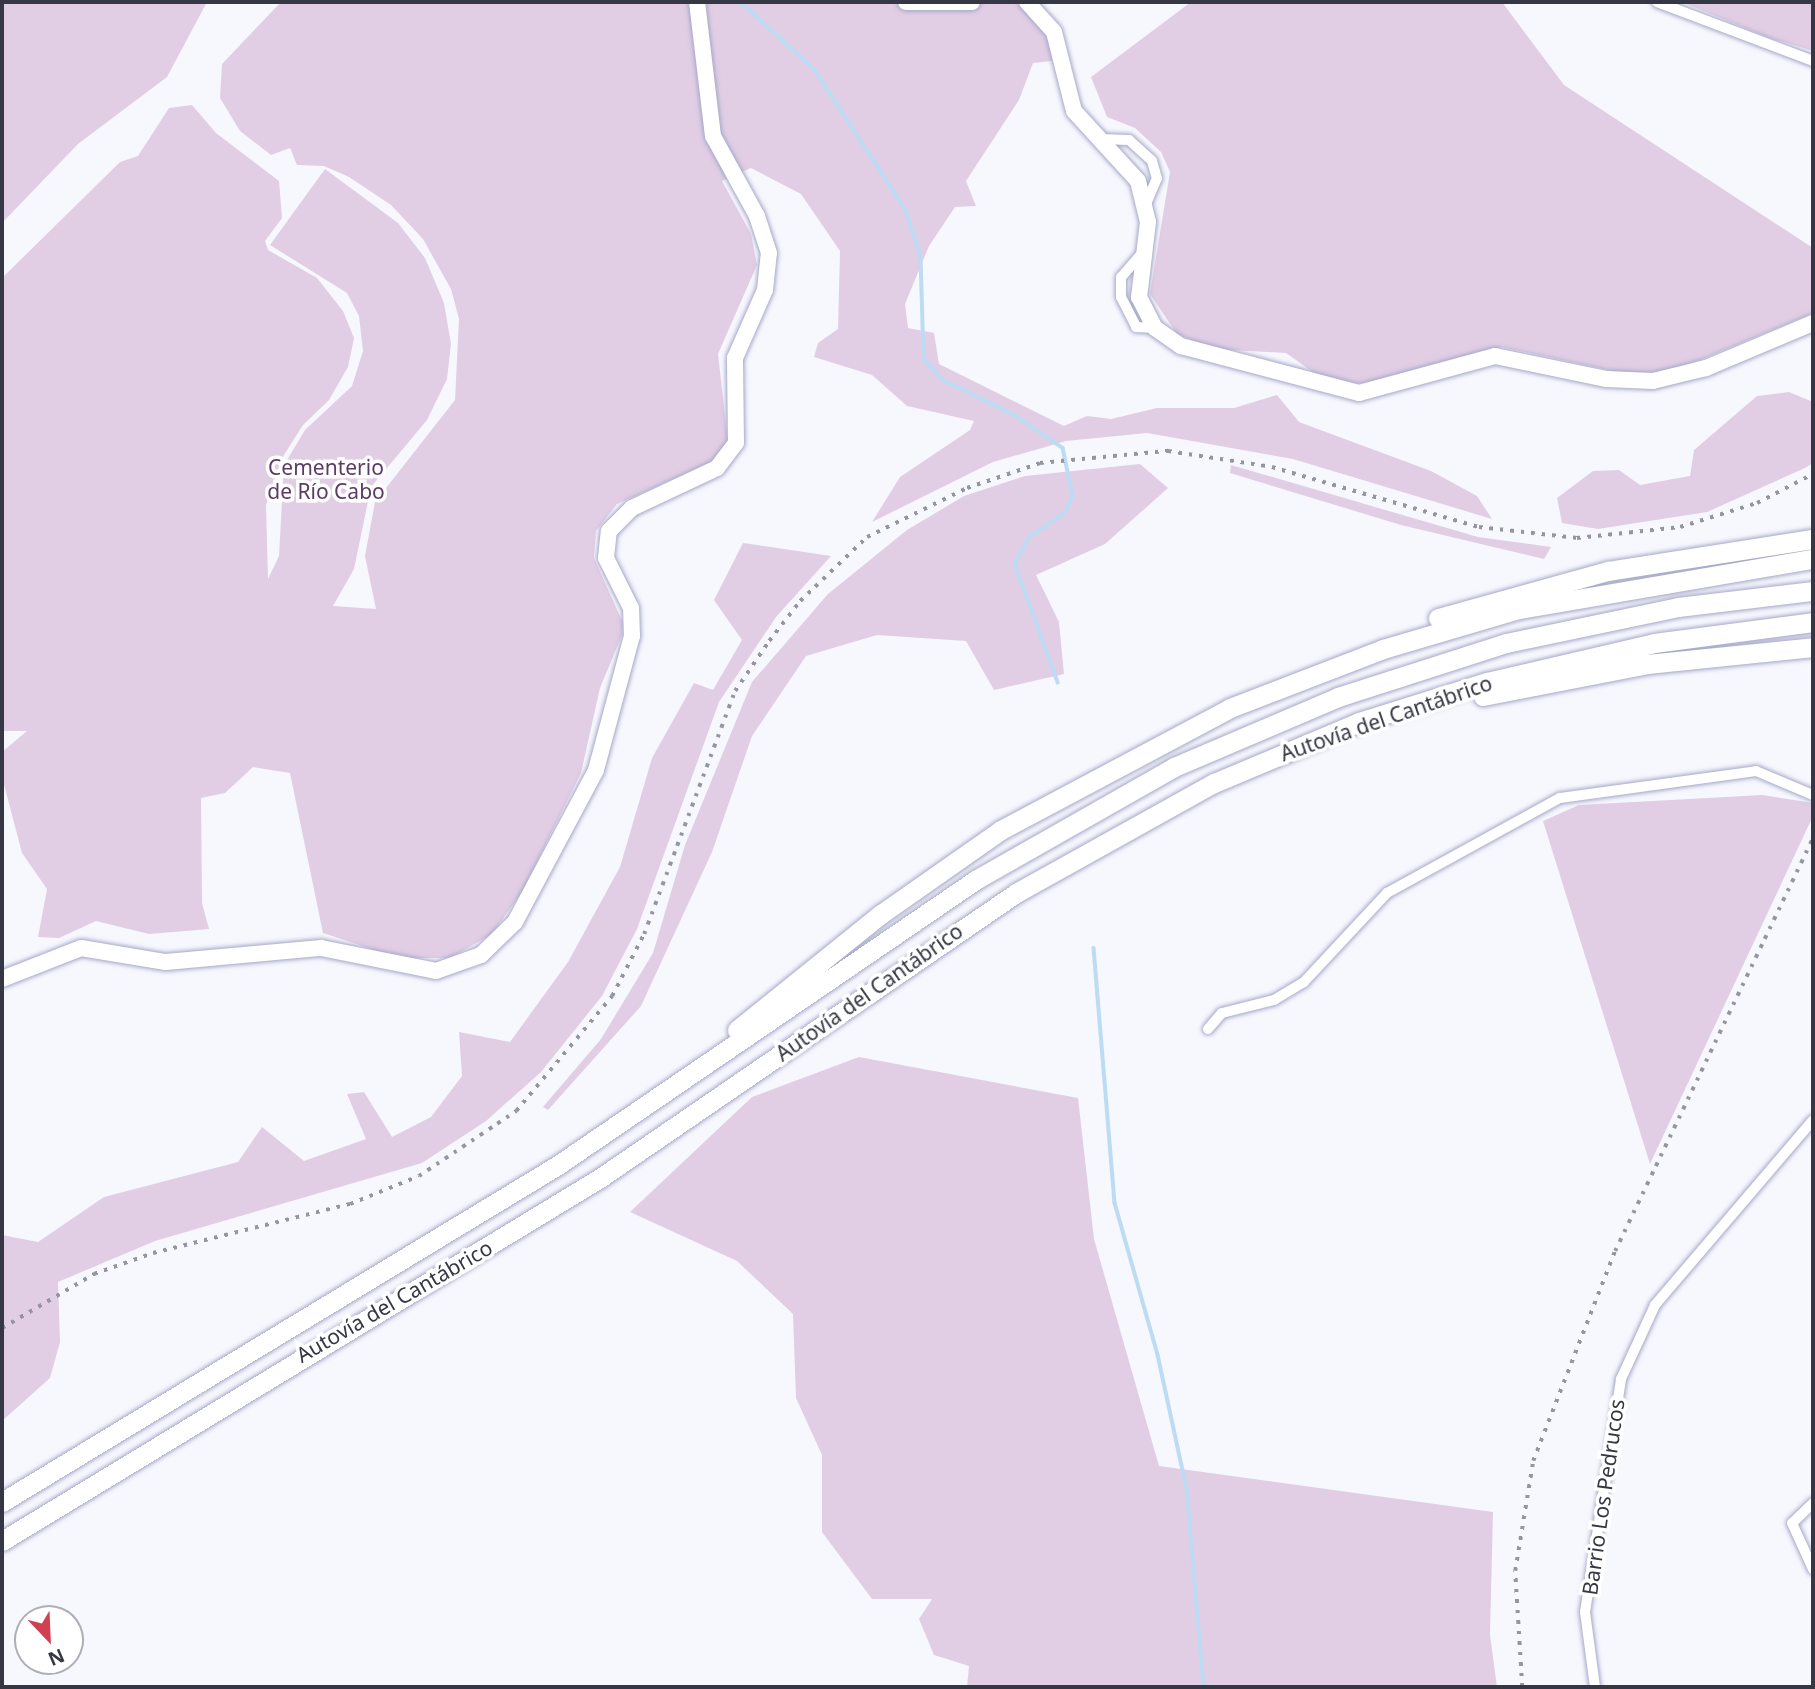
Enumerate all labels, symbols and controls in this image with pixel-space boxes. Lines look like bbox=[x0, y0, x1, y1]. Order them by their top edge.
park label: Cementerio de Río Cabo bbox=[267, 454, 385, 504]
street label: Autovía del Cantábrico bbox=[1277, 670, 1495, 766]
street label: Autovía del Cantábrico bbox=[771, 918, 967, 1066]
street label: Autovía del Cantábrico bbox=[291, 1234, 497, 1368]
street label: Barrio Los Pedrucos bbox=[1577, 1397, 1629, 1597]
north arrow bbox=[14, 1605, 84, 1675]
text: N bbox=[44, 1643, 69, 1672]

